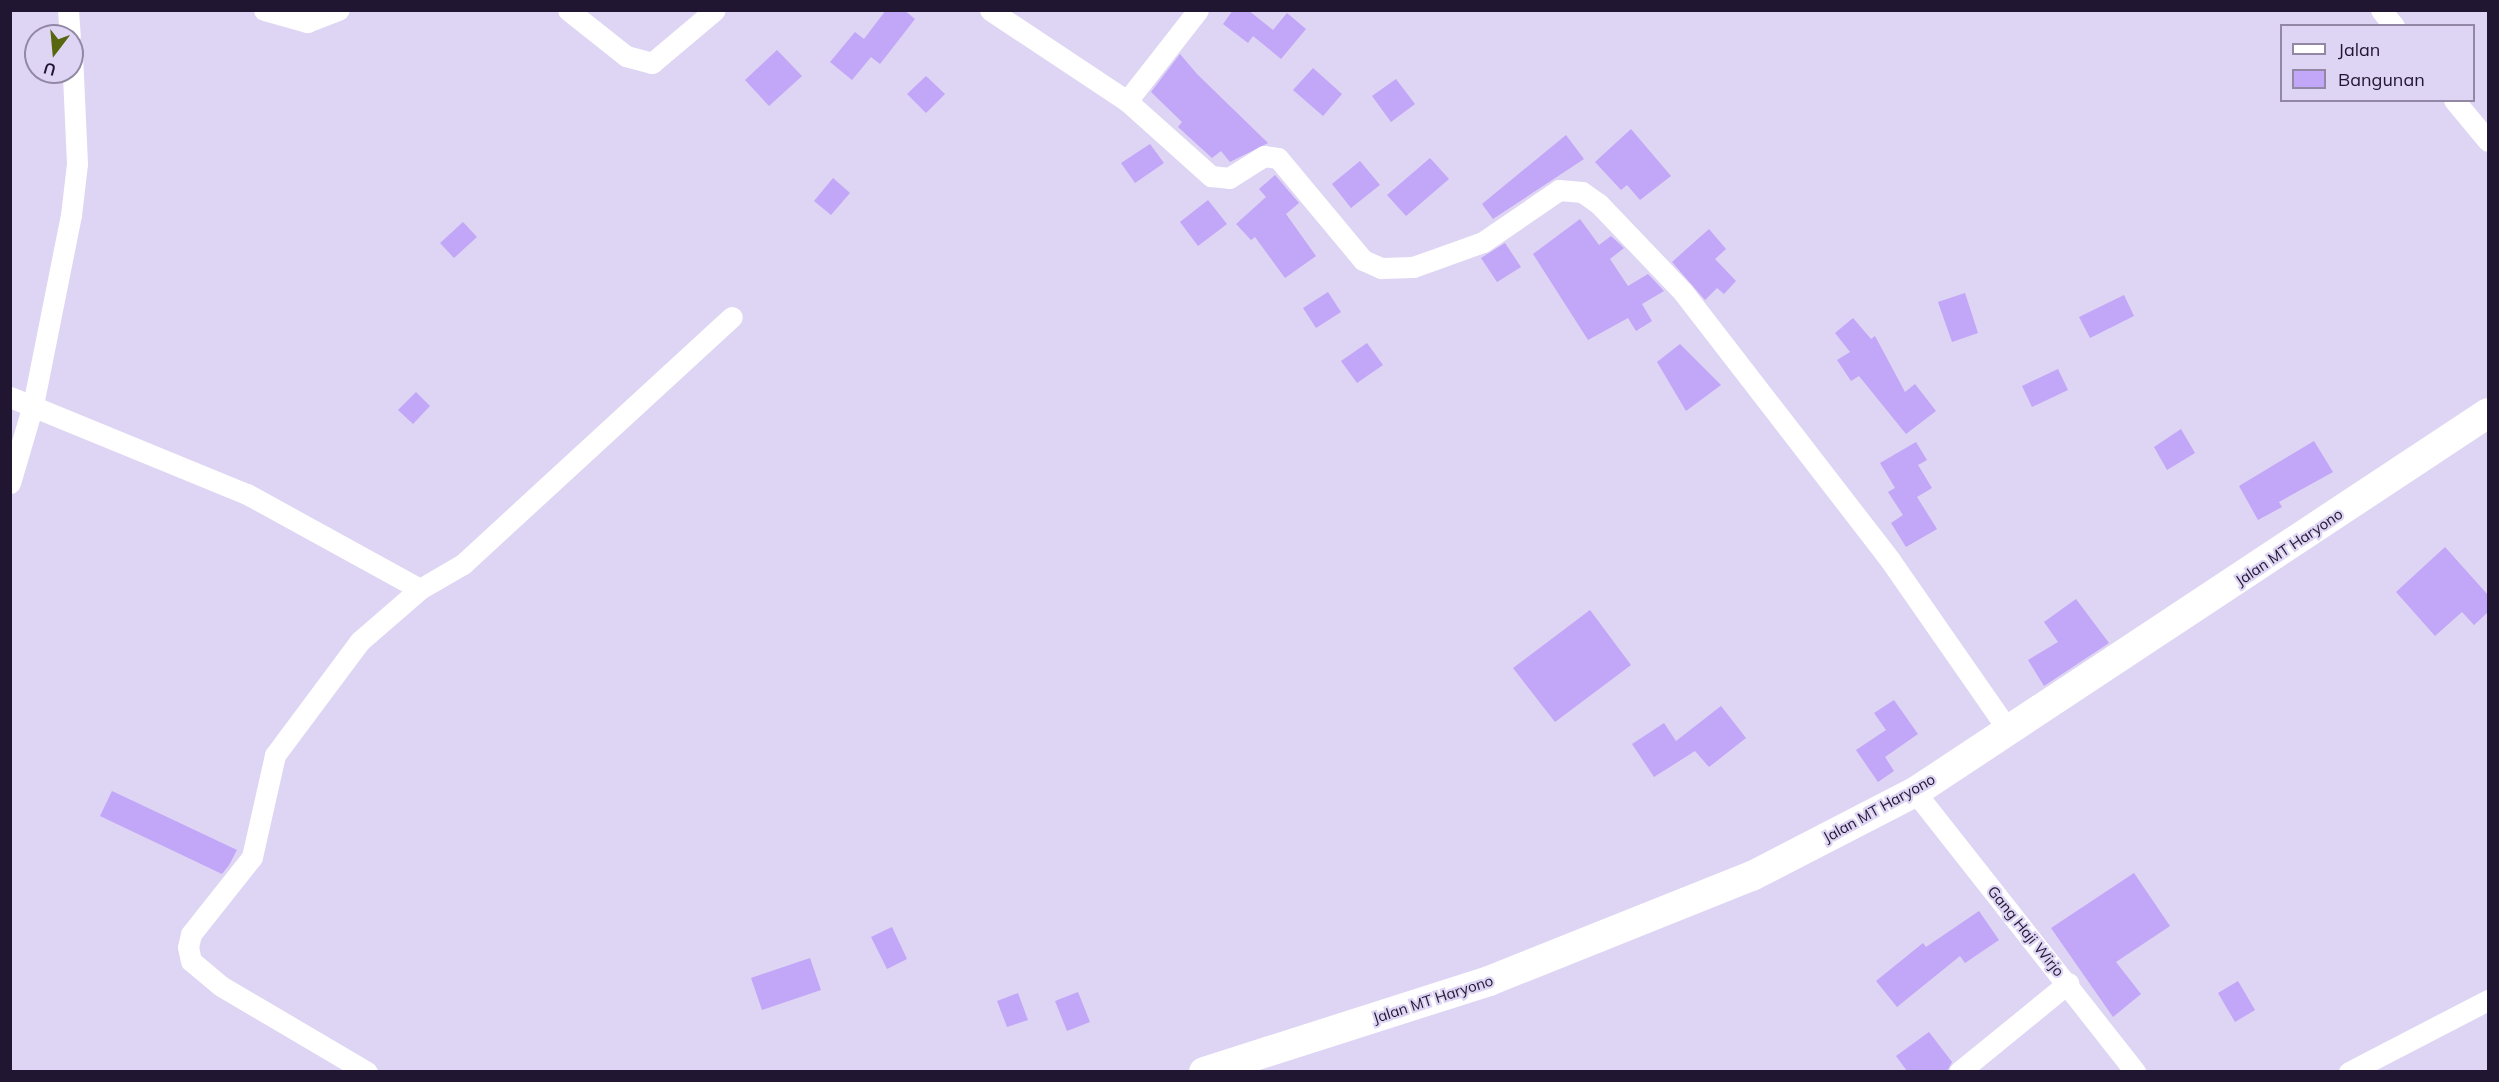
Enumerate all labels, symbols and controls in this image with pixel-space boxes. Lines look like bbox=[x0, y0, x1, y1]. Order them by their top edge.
north arrow bbox=[24, 24, 84, 84]
legend bbox=[2280, 24, 2475, 102]
text: Jalan bbox=[2338, 38, 2380, 61]
text: U bbox=[41, 58, 58, 81]
text: Bangunan bbox=[2338, 68, 2425, 91]
street label: Jalan MT Haryono bbox=[2232, 505, 2346, 589]
street label: Jalan MT Haryono bbox=[1820, 770, 1938, 846]
street label: Gang Haji Wirjo bbox=[1984, 882, 2068, 980]
street label: Jalan MT Haryono bbox=[1371, 971, 1495, 1027]

